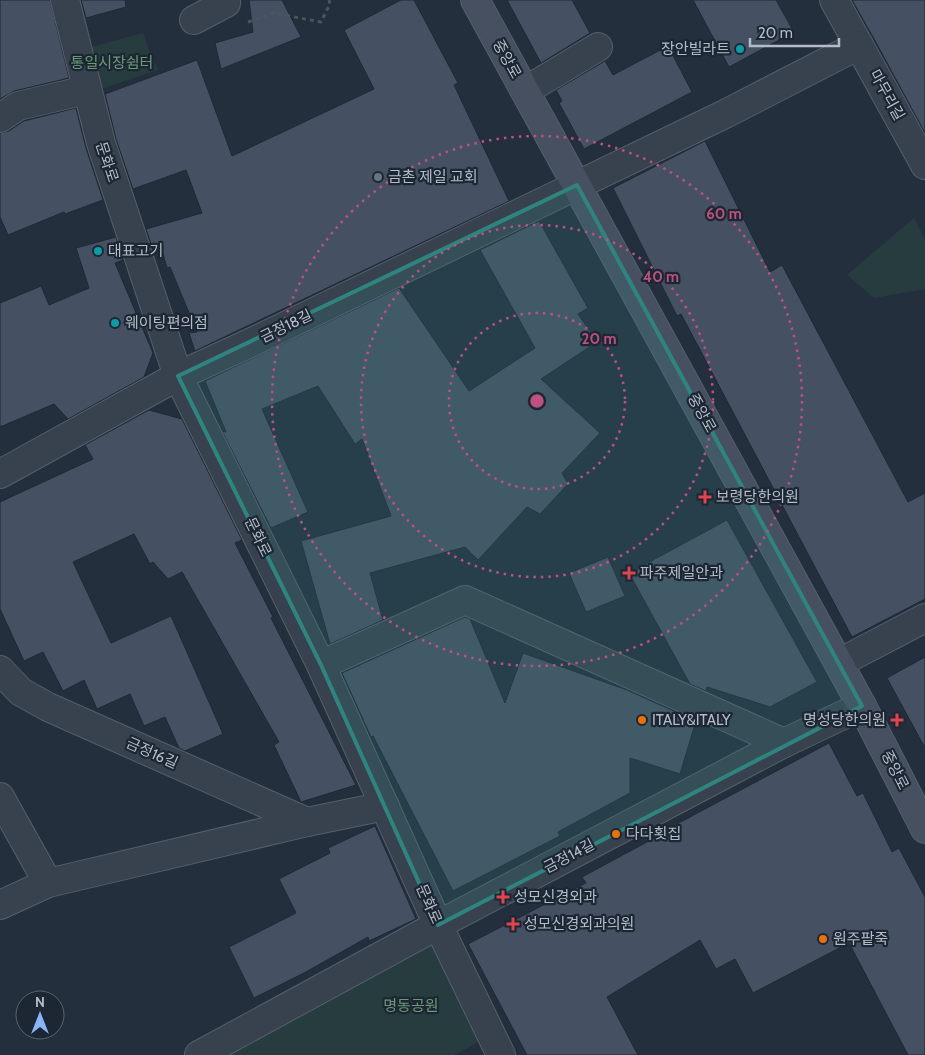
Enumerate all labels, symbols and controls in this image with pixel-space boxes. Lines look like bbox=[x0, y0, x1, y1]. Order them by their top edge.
scale bar bbox=[750, 15, 839, 47]
text: 20 m bbox=[758, 24, 793, 42]
street label: 중앙로 bbox=[489, 37, 525, 81]
place label: 장안빌라트 bbox=[661, 40, 730, 58]
marker: 장안빌라트 bbox=[734, 43, 746, 55]
park label: 통일시장쉼터 bbox=[71, 54, 153, 72]
street label: 마무리길 bbox=[866, 66, 908, 124]
street label: 문화로 bbox=[92, 140, 122, 184]
place label: 금촌 제일 교회 bbox=[388, 168, 478, 186]
marker: 금촌 제일 교회 bbox=[372, 171, 384, 183]
text: 60 m bbox=[706, 205, 742, 223]
place label: 대표고기 bbox=[108, 242, 163, 260]
marker: 대표고기 bbox=[92, 245, 104, 257]
text: 40 m bbox=[643, 268, 679, 286]
street label: 금정18길 bbox=[257, 306, 315, 346]
place label: 웨이팅편의점 bbox=[125, 314, 208, 332]
marker: 웨이팅편의점 bbox=[109, 317, 121, 329]
text: 20 m bbox=[582, 330, 616, 348]
street label: 중앙로 bbox=[684, 391, 720, 435]
centre of rings bbox=[528, 392, 546, 410]
place label: 보령당한의원 bbox=[716, 488, 799, 506]
marker: 보령당한의원 bbox=[698, 490, 712, 504]
street label: 문화로 bbox=[241, 514, 275, 560]
place label: 파주제일안과 bbox=[640, 564, 723, 582]
marker: 파주제일안과 bbox=[622, 566, 636, 580]
place label: ITALY&ITALY bbox=[652, 711, 731, 729]
place label: 명성당한의원 bbox=[803, 711, 886, 729]
marker: 명성당한의원 bbox=[890, 713, 904, 727]
marker: ITALY&ITALY bbox=[636, 714, 648, 726]
street label: 금정16길 bbox=[123, 734, 181, 772]
street label: 중앙로 bbox=[878, 747, 912, 793]
place label: 다다횟집 bbox=[626, 825, 681, 843]
marker: 다다횟집 bbox=[610, 828, 622, 840]
street label: 금정14길 bbox=[541, 835, 597, 877]
street label: 문화로 bbox=[412, 881, 446, 927]
place label: 성모신경외과 bbox=[514, 888, 597, 906]
marker: 성모신경외과 bbox=[496, 890, 510, 904]
place label: 성모신경외과의원 bbox=[524, 915, 634, 933]
marker: 성모신경외과의원 bbox=[506, 917, 520, 931]
place label: 원주팥죽 bbox=[833, 930, 888, 948]
marker: 원주팥죽 bbox=[817, 933, 829, 945]
north arrow bbox=[15, 990, 65, 1040]
text: N bbox=[35, 993, 45, 1011]
park label: 명동공원 bbox=[383, 997, 439, 1015]

